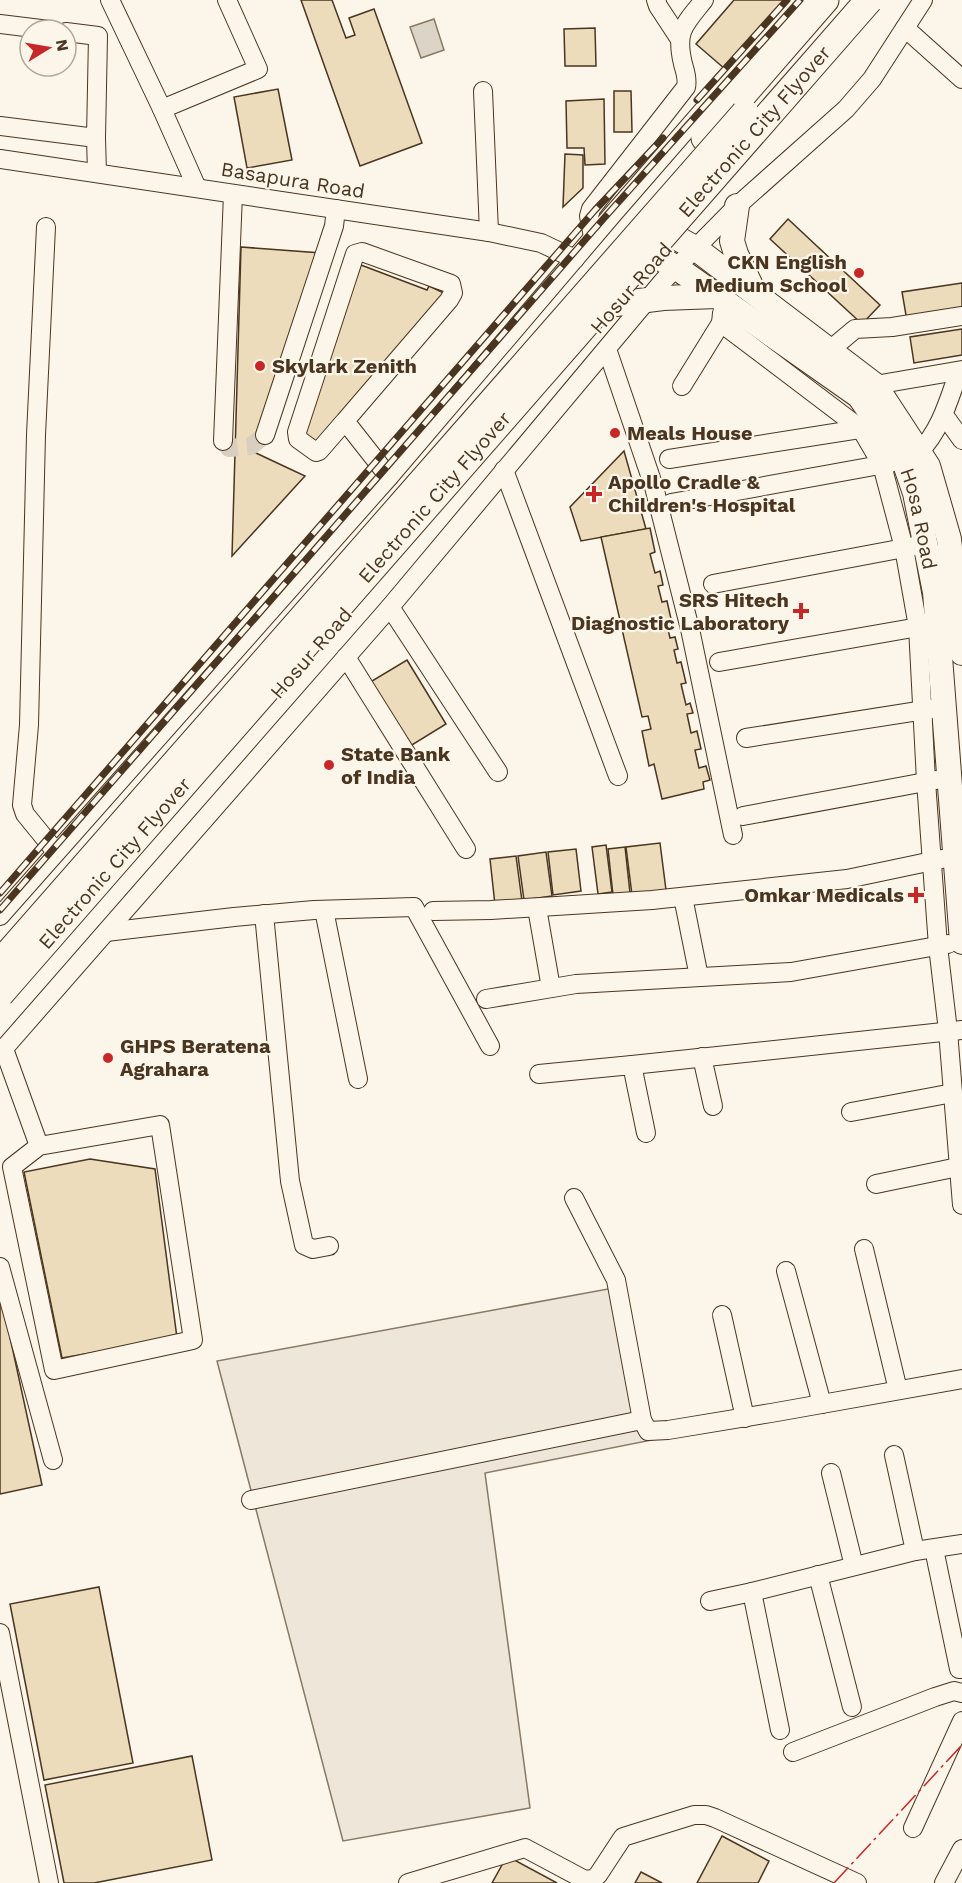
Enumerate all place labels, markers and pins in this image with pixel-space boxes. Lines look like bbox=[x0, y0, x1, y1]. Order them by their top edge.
place label: CKN English Medium School bbox=[695, 250, 847, 297]
marker: CKN English Medium School bbox=[852, 266, 866, 280]
place label: Skylark Zenith bbox=[272, 354, 417, 378]
marker: Skylark Zenith bbox=[253, 359, 267, 373]
place label: Meals House bbox=[627, 421, 753, 445]
marker: Meals House bbox=[608, 426, 622, 440]
place label: Apollo Cradle & Children's Hospital bbox=[608, 470, 796, 517]
marker: Apollo Cradle & Children's Hospital bbox=[585, 485, 603, 503]
place label: SRS Hitech Diagnostic Laboratory bbox=[571, 588, 790, 635]
marker: SRS Hitech Diagnostic Laboratory bbox=[794, 604, 808, 618]
place label: State Bank of India bbox=[341, 742, 451, 789]
marker: State Bank of India bbox=[322, 758, 336, 772]
place label: Omkar Medicals bbox=[744, 883, 904, 907]
marker: Omkar Medicals bbox=[909, 888, 923, 902]
place label: GHPS Beratena Agrahara bbox=[120, 1034, 271, 1081]
marker: GHPS Beratena Agrahara bbox=[101, 1051, 115, 1065]

